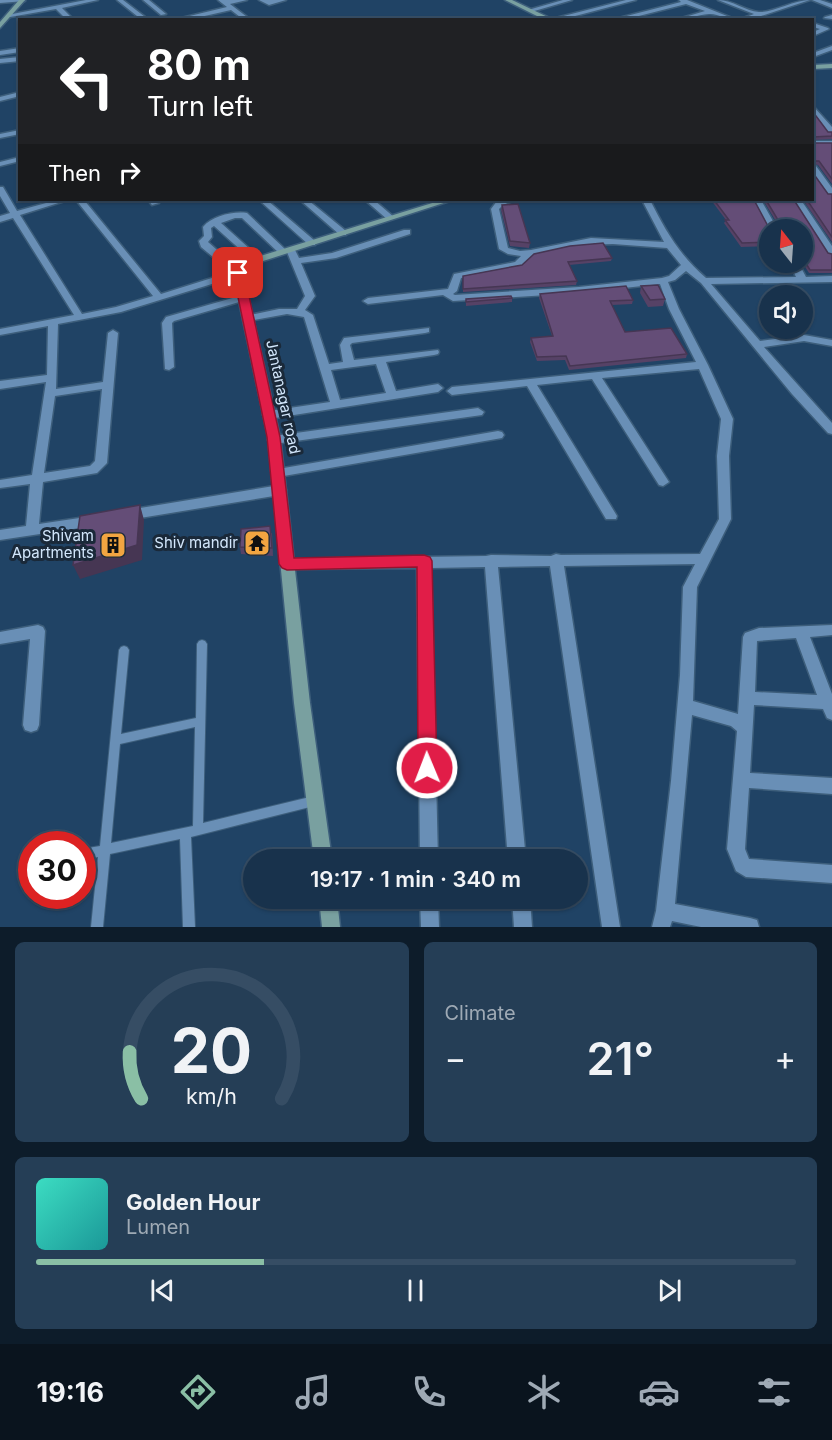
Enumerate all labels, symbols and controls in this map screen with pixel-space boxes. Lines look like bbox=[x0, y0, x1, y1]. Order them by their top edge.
text: 80 m bbox=[147, 39, 251, 90]
icon: left bbox=[48, 42, 126, 120]
text: Turn left bbox=[147, 90, 253, 123]
icon: right bbox=[113, 156, 146, 189]
text: Then bbox=[48, 160, 101, 186]
north arrow bbox=[759, 219, 813, 273]
map controls bbox=[759, 219, 813, 339]
pin bbox=[212, 247, 263, 298]
icon: arrive bbox=[221, 256, 254, 289]
button: sound bbox=[759, 285, 813, 339]
street label: Jantanagar road bbox=[262, 338, 305, 456]
place label: Shivam Apartments bbox=[12, 526, 94, 562]
temple icon: Shiv mandir bbox=[242, 528, 272, 558]
building icon: Shivam Apartments bbox=[98, 530, 128, 560]
place label: Shiv mandir bbox=[154, 533, 238, 552]
position arrow bbox=[395, 736, 459, 800]
speed limit sign: 30 bbox=[18, 831, 96, 909]
text: 19:17 · 1 min · 340 m bbox=[310, 866, 521, 892]
text: Climate bbox=[445, 1001, 516, 1025]
text: 20 bbox=[171, 1013, 252, 1088]
text: 21° bbox=[586, 1031, 654, 1086]
text: − bbox=[445, 1038, 466, 1078]
text: + bbox=[774, 1038, 796, 1078]
text: km/h bbox=[186, 1083, 237, 1109]
text: Golden Hour bbox=[126, 1189, 260, 1215]
text: Lumen bbox=[126, 1215, 190, 1239]
icon: previous bbox=[146, 1274, 179, 1307]
icon: pause bbox=[399, 1274, 432, 1307]
icon: next bbox=[653, 1274, 686, 1307]
icon: directions bbox=[177, 1371, 219, 1413]
icon: music bbox=[292, 1371, 334, 1413]
icon: phone bbox=[408, 1371, 450, 1413]
icon: climate bbox=[523, 1371, 565, 1413]
icon: car bbox=[638, 1371, 680, 1413]
icon: filters bbox=[753, 1371, 795, 1413]
text: 19:16 bbox=[37, 1376, 104, 1409]

